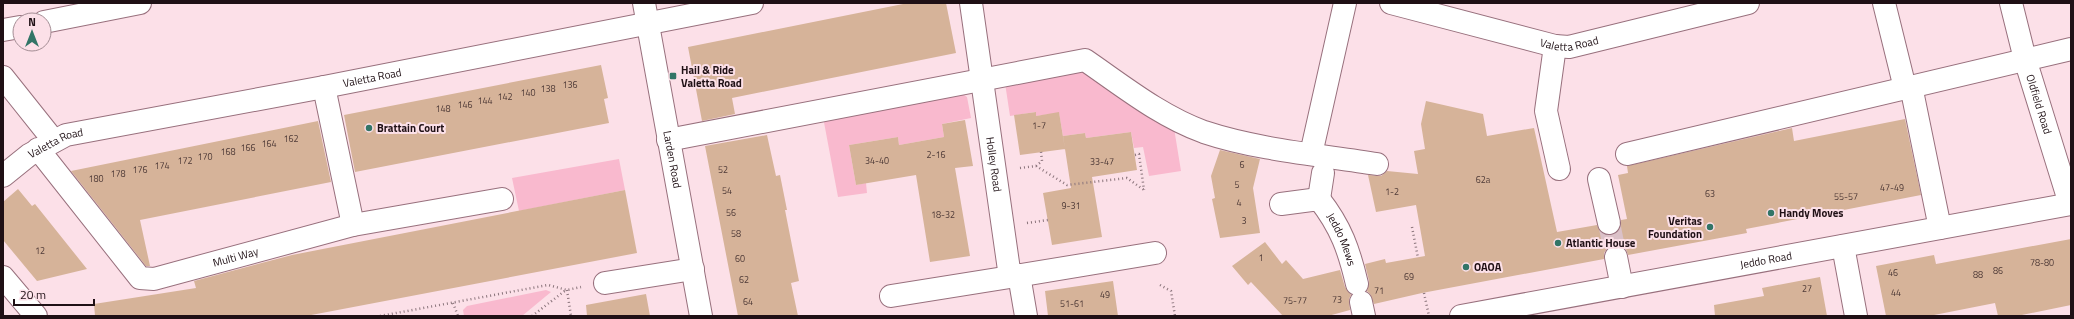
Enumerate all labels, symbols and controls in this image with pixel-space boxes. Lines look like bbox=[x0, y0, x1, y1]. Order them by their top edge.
north arrow bbox=[12, 12, 52, 52]
text: N bbox=[28, 14, 36, 30]
street label: Valetta Road bbox=[1538, 32, 1600, 55]
place label: Hail & Ride Valetta Road bbox=[681, 62, 742, 91]
street label: Valetta Road bbox=[342, 64, 403, 91]
marker: Hail & Ride Valetta Road bbox=[668, 71, 678, 81]
street label: Oldfield Road bbox=[2022, 72, 2056, 136]
house number: 136 bbox=[562, 78, 578, 91]
house number: 138 bbox=[540, 82, 556, 95]
house number: 140 bbox=[520, 86, 536, 99]
house number: 142 bbox=[497, 90, 513, 103]
house number: 144 bbox=[477, 94, 493, 107]
house number: 146 bbox=[457, 98, 473, 111]
house number: 148 bbox=[435, 102, 451, 115]
house number: 1-7 bbox=[1032, 119, 1046, 132]
place label: Brattain Court bbox=[377, 120, 444, 136]
marker: Brattain Court bbox=[364, 123, 374, 133]
street label: Valetta Road bbox=[25, 124, 84, 162]
street label: Larden Road bbox=[659, 129, 686, 190]
house number: 162 bbox=[283, 132, 299, 145]
street label: Holley Road bbox=[982, 136, 1006, 193]
house number: 164 bbox=[261, 137, 277, 150]
house number: 166 bbox=[240, 141, 256, 154]
house number: 168 bbox=[220, 145, 236, 158]
house number: 2-16 bbox=[926, 148, 946, 161]
house number: 170 bbox=[197, 150, 213, 163]
house number: 172 bbox=[177, 154, 193, 167]
house number: 34-40 bbox=[865, 154, 889, 167]
house number: 33-47 bbox=[1090, 155, 1114, 168]
house number: 6 bbox=[1239, 158, 1245, 171]
house number: 174 bbox=[154, 159, 170, 172]
house number: 176 bbox=[132, 163, 148, 176]
house number: 52 bbox=[718, 163, 728, 176]
house number: 178 bbox=[110, 167, 126, 180]
house number: 180 bbox=[88, 172, 104, 185]
house number: 62a bbox=[1476, 173, 1491, 186]
house number: 5 bbox=[1234, 178, 1240, 191]
house number: 47-49 bbox=[1880, 181, 1904, 194]
house number: 54 bbox=[722, 184, 732, 197]
house number: 1-2 bbox=[1385, 185, 1399, 198]
house number: 63 bbox=[1705, 187, 1715, 200]
house number: 55-57 bbox=[1834, 190, 1858, 203]
house number: 4 bbox=[1236, 196, 1242, 209]
house number: 9-31 bbox=[1061, 199, 1081, 212]
place label: Handy Moves bbox=[1779, 205, 1843, 221]
house number: 56 bbox=[726, 206, 736, 219]
house number: 18-32 bbox=[931, 208, 955, 221]
marker: Handy Moves bbox=[1766, 208, 1776, 218]
street label: Jeddo Mews bbox=[1323, 210, 1360, 268]
place label: Veritas Foundation bbox=[1648, 213, 1702, 242]
house number: 3 bbox=[1241, 214, 1247, 227]
marker: Veritas Foundation bbox=[1705, 222, 1715, 232]
house number: 58 bbox=[731, 227, 741, 240]
place label: Atlantic House bbox=[1566, 235, 1636, 251]
marker: Atlantic House bbox=[1553, 238, 1563, 248]
street label: Multi Way bbox=[211, 243, 261, 271]
house number: 12 bbox=[35, 244, 45, 257]
street label: Jeddo Road bbox=[1739, 247, 1793, 273]
house number: 1 bbox=[1258, 251, 1264, 264]
house number: 60 bbox=[735, 252, 745, 265]
house number: 78-80 bbox=[2030, 256, 2054, 269]
place label: OAOA bbox=[1474, 259, 1502, 275]
marker: OAOA bbox=[1461, 262, 1471, 272]
house number: 86 bbox=[1993, 264, 2003, 277]
house number: 46 bbox=[1888, 266, 1898, 279]
house number: 88 bbox=[1973, 268, 1983, 281]
house number: 69 bbox=[1404, 270, 1414, 283]
house number: 62 bbox=[739, 273, 749, 286]
scale bar bbox=[14, 281, 94, 307]
house number: 27 bbox=[1802, 282, 1812, 295]
house number: 71 bbox=[1374, 284, 1384, 297]
text: 20 m bbox=[20, 285, 46, 304]
house number: 44 bbox=[1891, 286, 1901, 299]
house number: 49 bbox=[1100, 288, 1110, 301]
house number: 73 bbox=[1332, 293, 1342, 306]
house number: 75-77 bbox=[1283, 294, 1307, 307]
house number: 64 bbox=[743, 295, 753, 308]
house number: 51-61 bbox=[1060, 297, 1084, 310]

